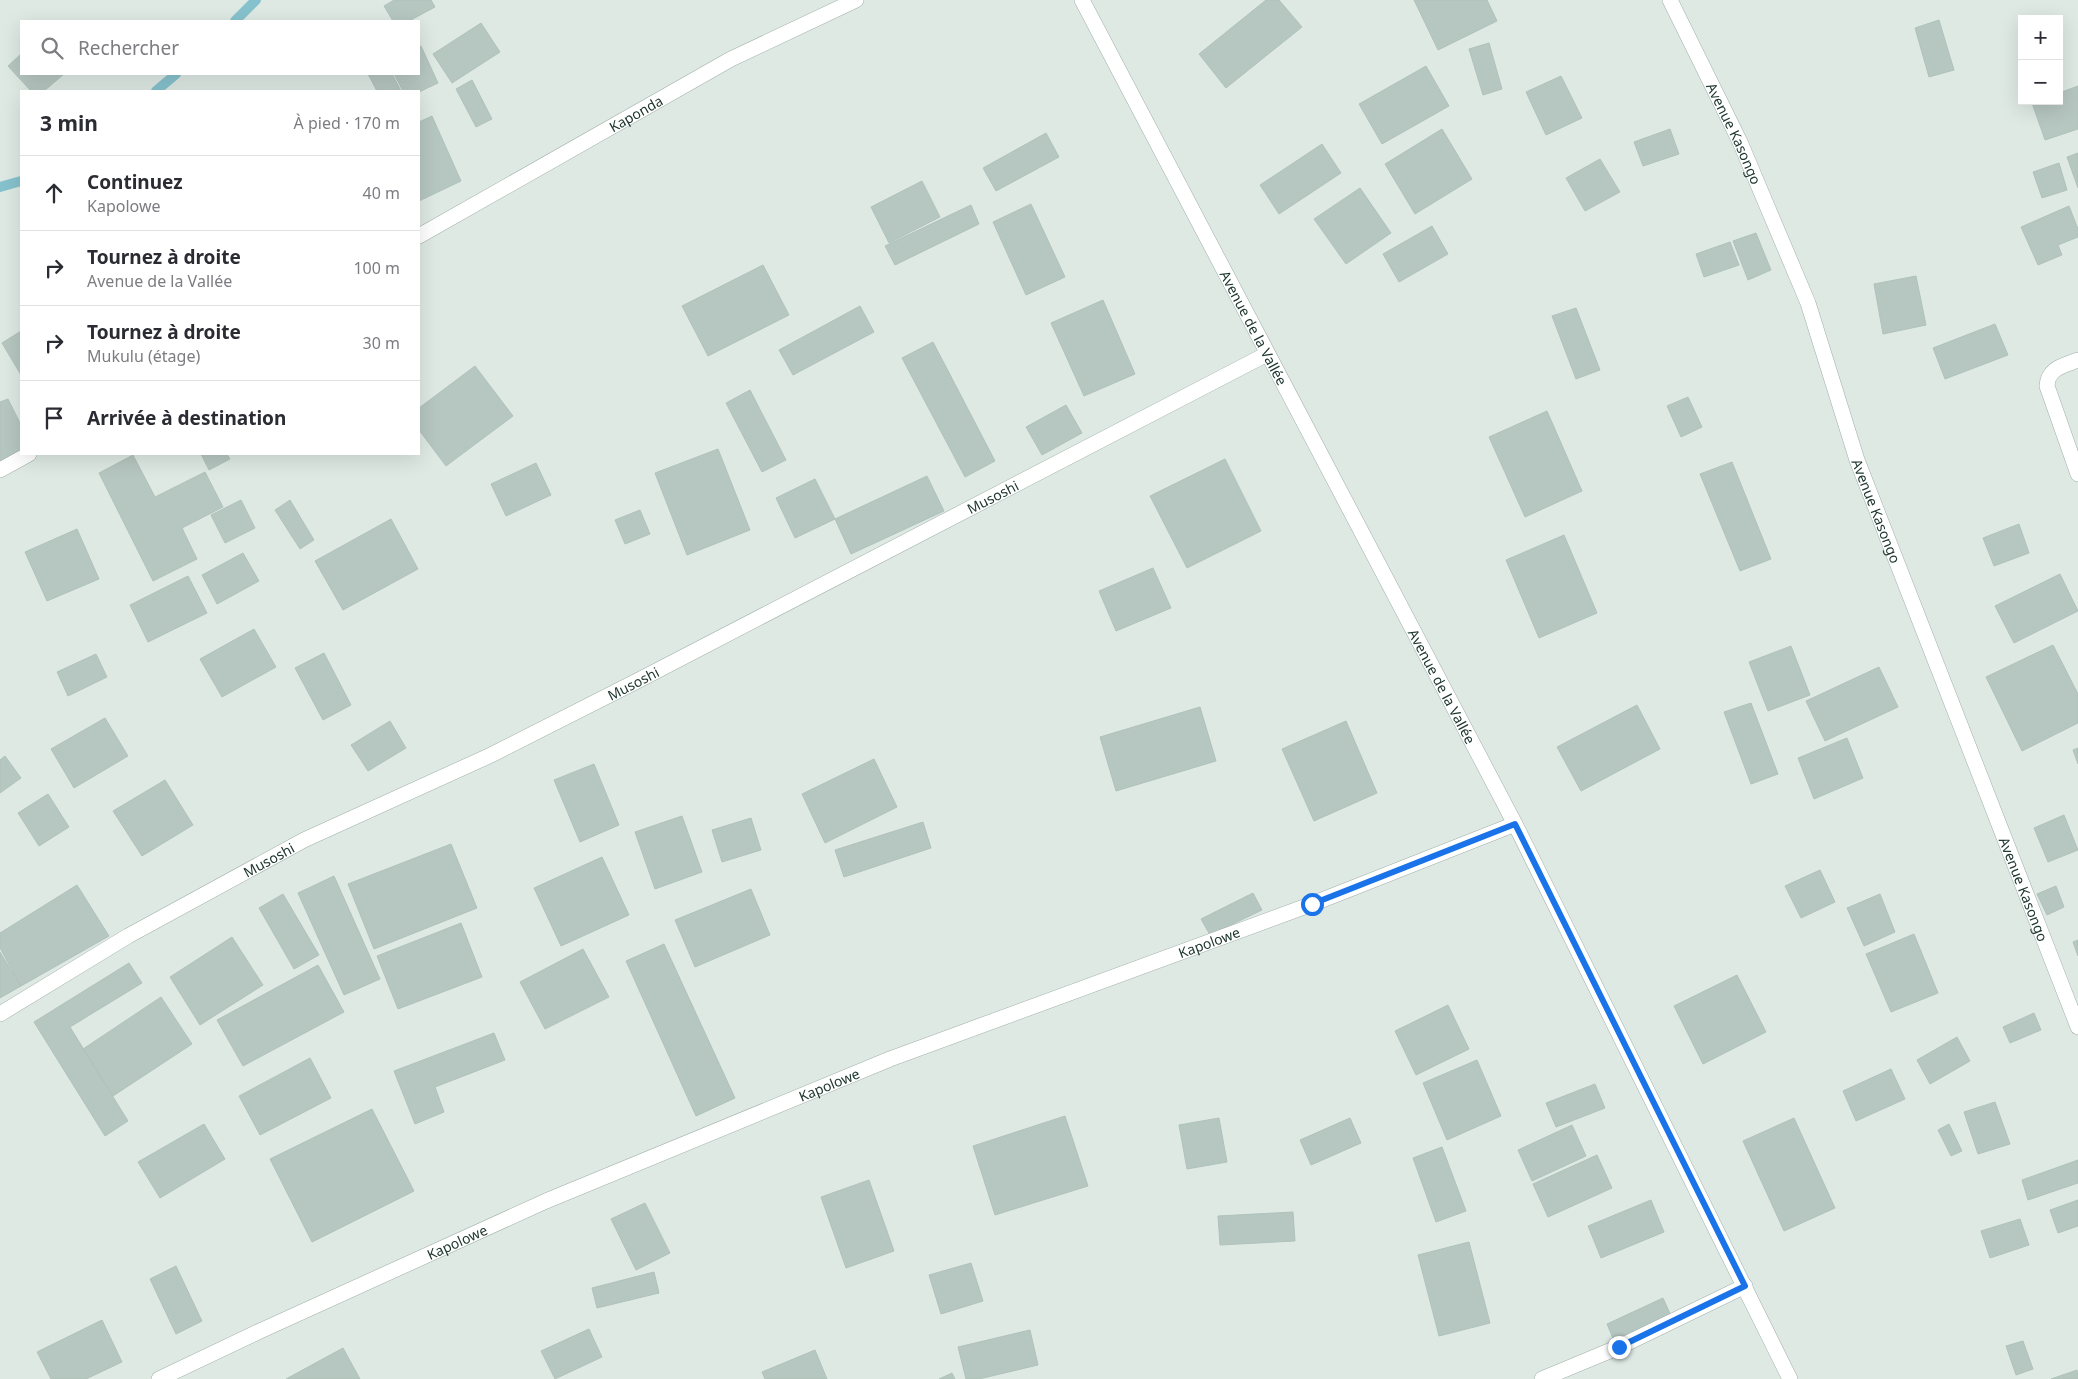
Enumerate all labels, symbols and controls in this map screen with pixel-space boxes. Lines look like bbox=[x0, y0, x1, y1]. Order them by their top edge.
map controls bbox=[2018, 15, 2063, 105]
button: + bbox=[2018, 15, 2063, 60]
search box bbox=[20, 20, 420, 75]
icon: search bbox=[38, 34, 66, 62]
text: Rechercher bbox=[78, 35, 179, 61]
button: − bbox=[2018, 60, 2063, 105]
street label: Avenue Kasongo bbox=[1703, 79, 1766, 187]
street label: Kaponda bbox=[605, 90, 666, 136]
text: 3 min bbox=[40, 109, 98, 137]
text: À pied · 170 m bbox=[294, 112, 400, 134]
text: Continuez bbox=[87, 169, 183, 195]
icon: ahead bbox=[40, 179, 68, 207]
text: 40 m bbox=[363, 182, 400, 204]
text: Kapolowe bbox=[87, 195, 161, 217]
text: Tournez à droite bbox=[87, 244, 241, 270]
icon: right bbox=[40, 254, 68, 282]
text: 100 m bbox=[353, 257, 400, 279]
street label: Avenue de la Vallée bbox=[1216, 267, 1292, 388]
text: Avenue de la Vallée bbox=[87, 270, 232, 292]
text: Tournez à droite bbox=[87, 319, 241, 345]
icon: right bbox=[40, 329, 68, 357]
text: 30 m bbox=[363, 332, 400, 354]
text: Mukulu (étage) bbox=[87, 345, 200, 367]
icon: arrive bbox=[40, 404, 68, 432]
text: Arrivée à destination bbox=[87, 405, 286, 431]
street label: Avenue Kasongo bbox=[1848, 456, 1906, 566]
street label: Musoshi bbox=[963, 475, 1022, 518]
street label: Avenue de la Vallée bbox=[1405, 625, 1481, 747]
street label: Musoshi bbox=[604, 662, 662, 704]
street label: Avenue Kasongo bbox=[1995, 834, 2053, 944]
street label: Musoshi bbox=[240, 838, 297, 881]
route start bbox=[1301, 893, 1324, 916]
street label: Kapolowe bbox=[1176, 922, 1243, 962]
street label: Kapolowe bbox=[795, 1063, 862, 1105]
street label: Kapolowe bbox=[424, 1220, 490, 1264]
route end bbox=[1608, 1336, 1631, 1359]

